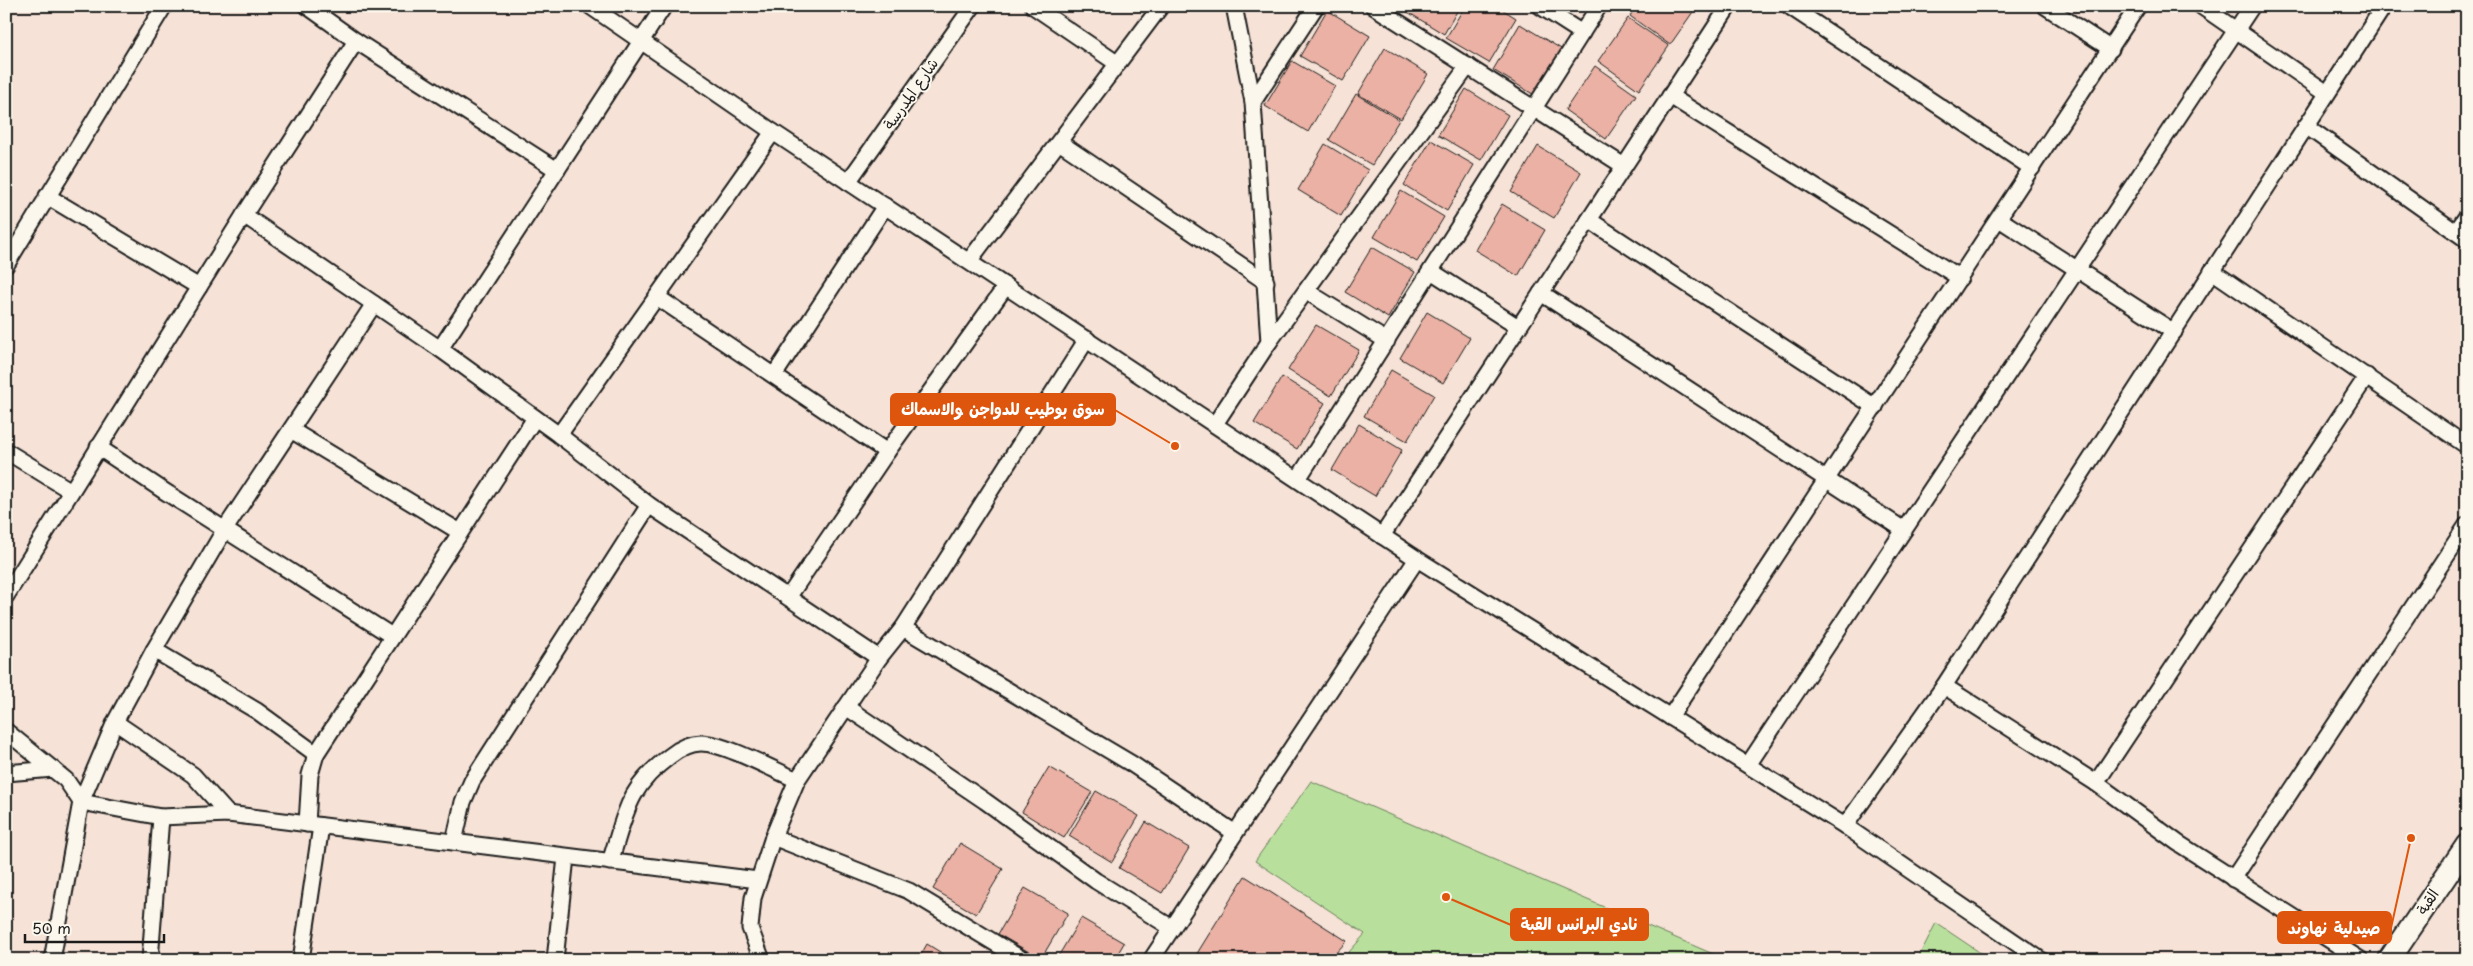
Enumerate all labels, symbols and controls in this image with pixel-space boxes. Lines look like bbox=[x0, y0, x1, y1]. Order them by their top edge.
street label: شارع المدرسة bbox=[877, 53, 943, 134]
callout: سوق بوطيب للدواجن والاسماك bbox=[891, 394, 1115, 425]
text: سوق بوطيب للدواجن والاسماك bbox=[901, 396, 1105, 420]
street label: القبة bbox=[2410, 884, 2444, 919]
callout: نادي البرانس القبة bbox=[1511, 909, 1648, 940]
scale bar bbox=[25, 911, 164, 943]
text: نادي البرانس القبة bbox=[1521, 911, 1637, 937]
callout: صيدلية نهاوند bbox=[2278, 912, 2391, 943]
text: صيدلية نهاوند bbox=[2288, 915, 2381, 939]
text: 50 m bbox=[32, 916, 71, 939]

